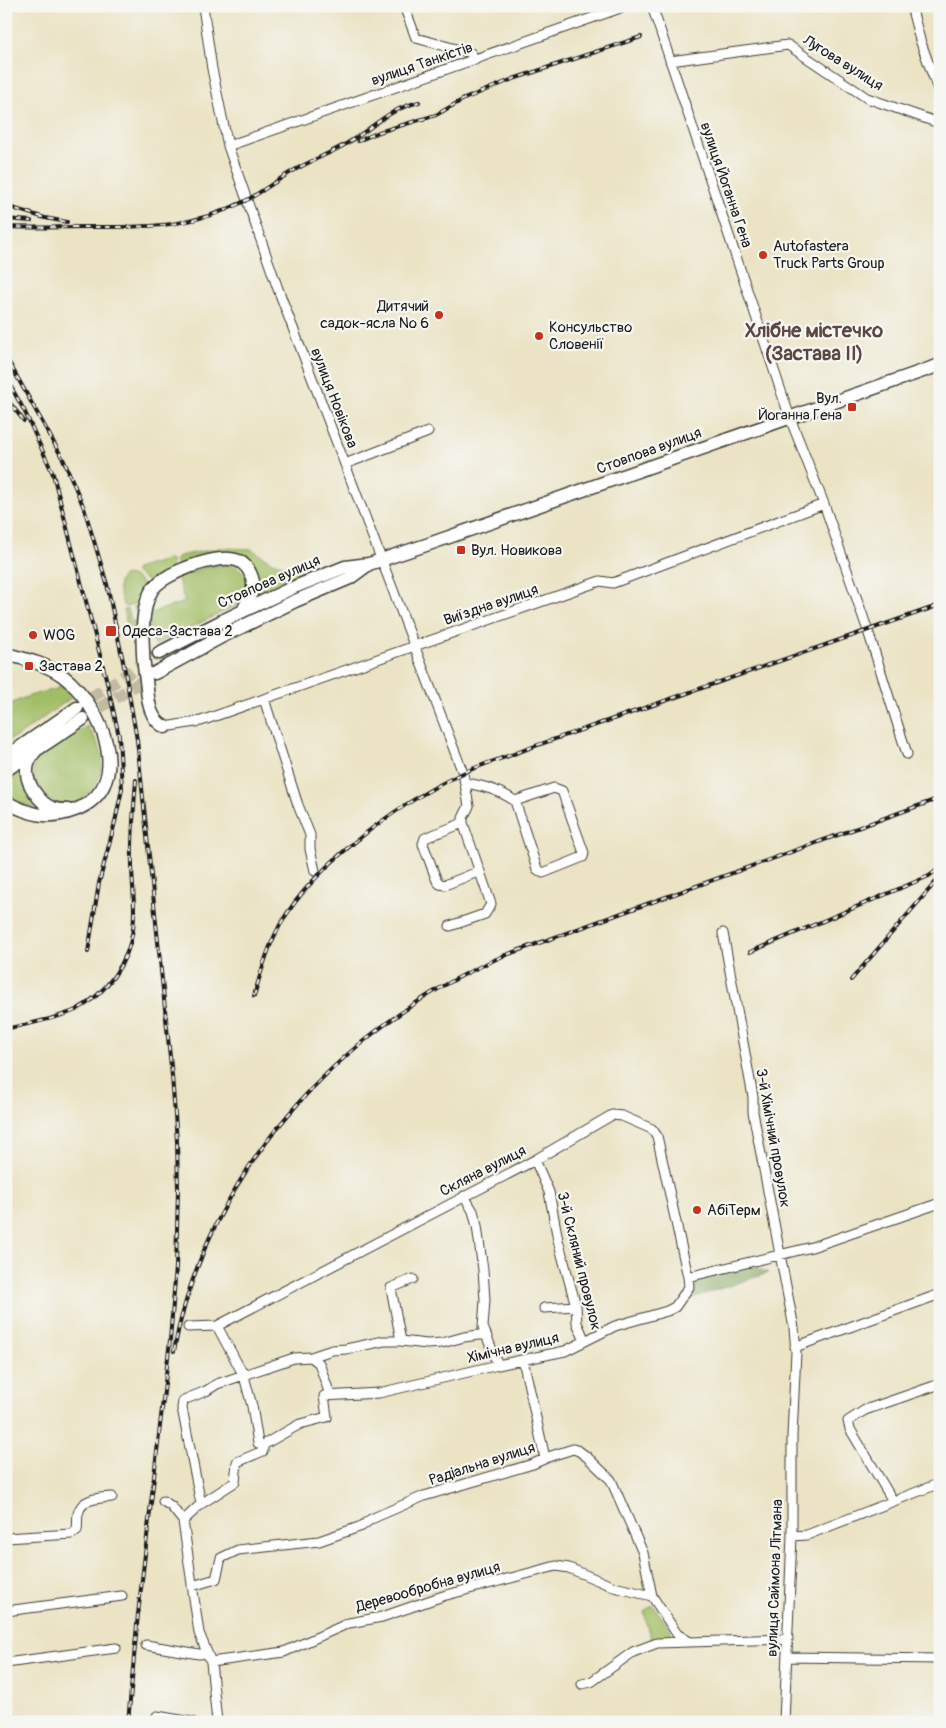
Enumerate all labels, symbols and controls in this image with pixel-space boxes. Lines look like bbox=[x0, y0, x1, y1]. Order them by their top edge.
street label: Лугова вулиця bbox=[799, 30, 887, 95]
street label: вулиця Танкістів bbox=[369, 38, 475, 90]
street label: вулиця Йоганна Гена bbox=[696, 120, 756, 250]
place label: Autofastera Truck Parts Group bbox=[773, 237, 885, 273]
marker: Autofastera Truck Parts Group bbox=[757, 249, 769, 261]
place label: Дитячий садок-ясла № 6 bbox=[320, 297, 429, 333]
marker: Дитячий садок-ясла № 6 bbox=[433, 309, 445, 321]
place label: Консульство Словенії bbox=[549, 318, 632, 354]
district label: Хлібне містечко (Застава ІІ) bbox=[745, 318, 883, 366]
marker: Консульство Словенії bbox=[533, 330, 545, 342]
street label: вулиця Новікова bbox=[306, 345, 362, 451]
place label: Вул. Йоганна Гена bbox=[759, 389, 842, 425]
marker: Вул. Йоганна Гена bbox=[846, 401, 858, 413]
street label: Стовпова вулиця bbox=[594, 423, 704, 479]
place label: Вул. Новикова bbox=[471, 541, 562, 560]
marker: Вул. Новикова bbox=[455, 544, 467, 556]
street label: Стовпова вулиця bbox=[215, 551, 323, 613]
street label: Виїздна вулиця bbox=[441, 580, 541, 630]
place label: Одеса-Застава 2 bbox=[122, 622, 233, 641]
marker: Одеса-Застава 2 bbox=[104, 624, 118, 638]
place label: WOG bbox=[43, 626, 75, 645]
marker: WOG bbox=[27, 629, 39, 641]
place label: Застава 2 bbox=[39, 657, 103, 676]
marker: Застава 2 bbox=[23, 660, 35, 672]
street label: 3-й Хімічний провулок bbox=[751, 1067, 795, 1209]
street label: Скляна вулиця bbox=[437, 1141, 529, 1201]
street label: 3-й Скляний провулок bbox=[553, 1190, 605, 1332]
place label: АбіТерм bbox=[707, 1201, 761, 1220]
marker: АбіТерм bbox=[691, 1204, 703, 1216]
street label: Хімічна вулиця bbox=[465, 1328, 561, 1368]
street label: Радіальна вулиця bbox=[427, 1438, 537, 1490]
street label: вулиця Саймона Літмана bbox=[763, 1499, 787, 1657]
street label: Деревообробна вулиця bbox=[353, 1557, 502, 1617]

